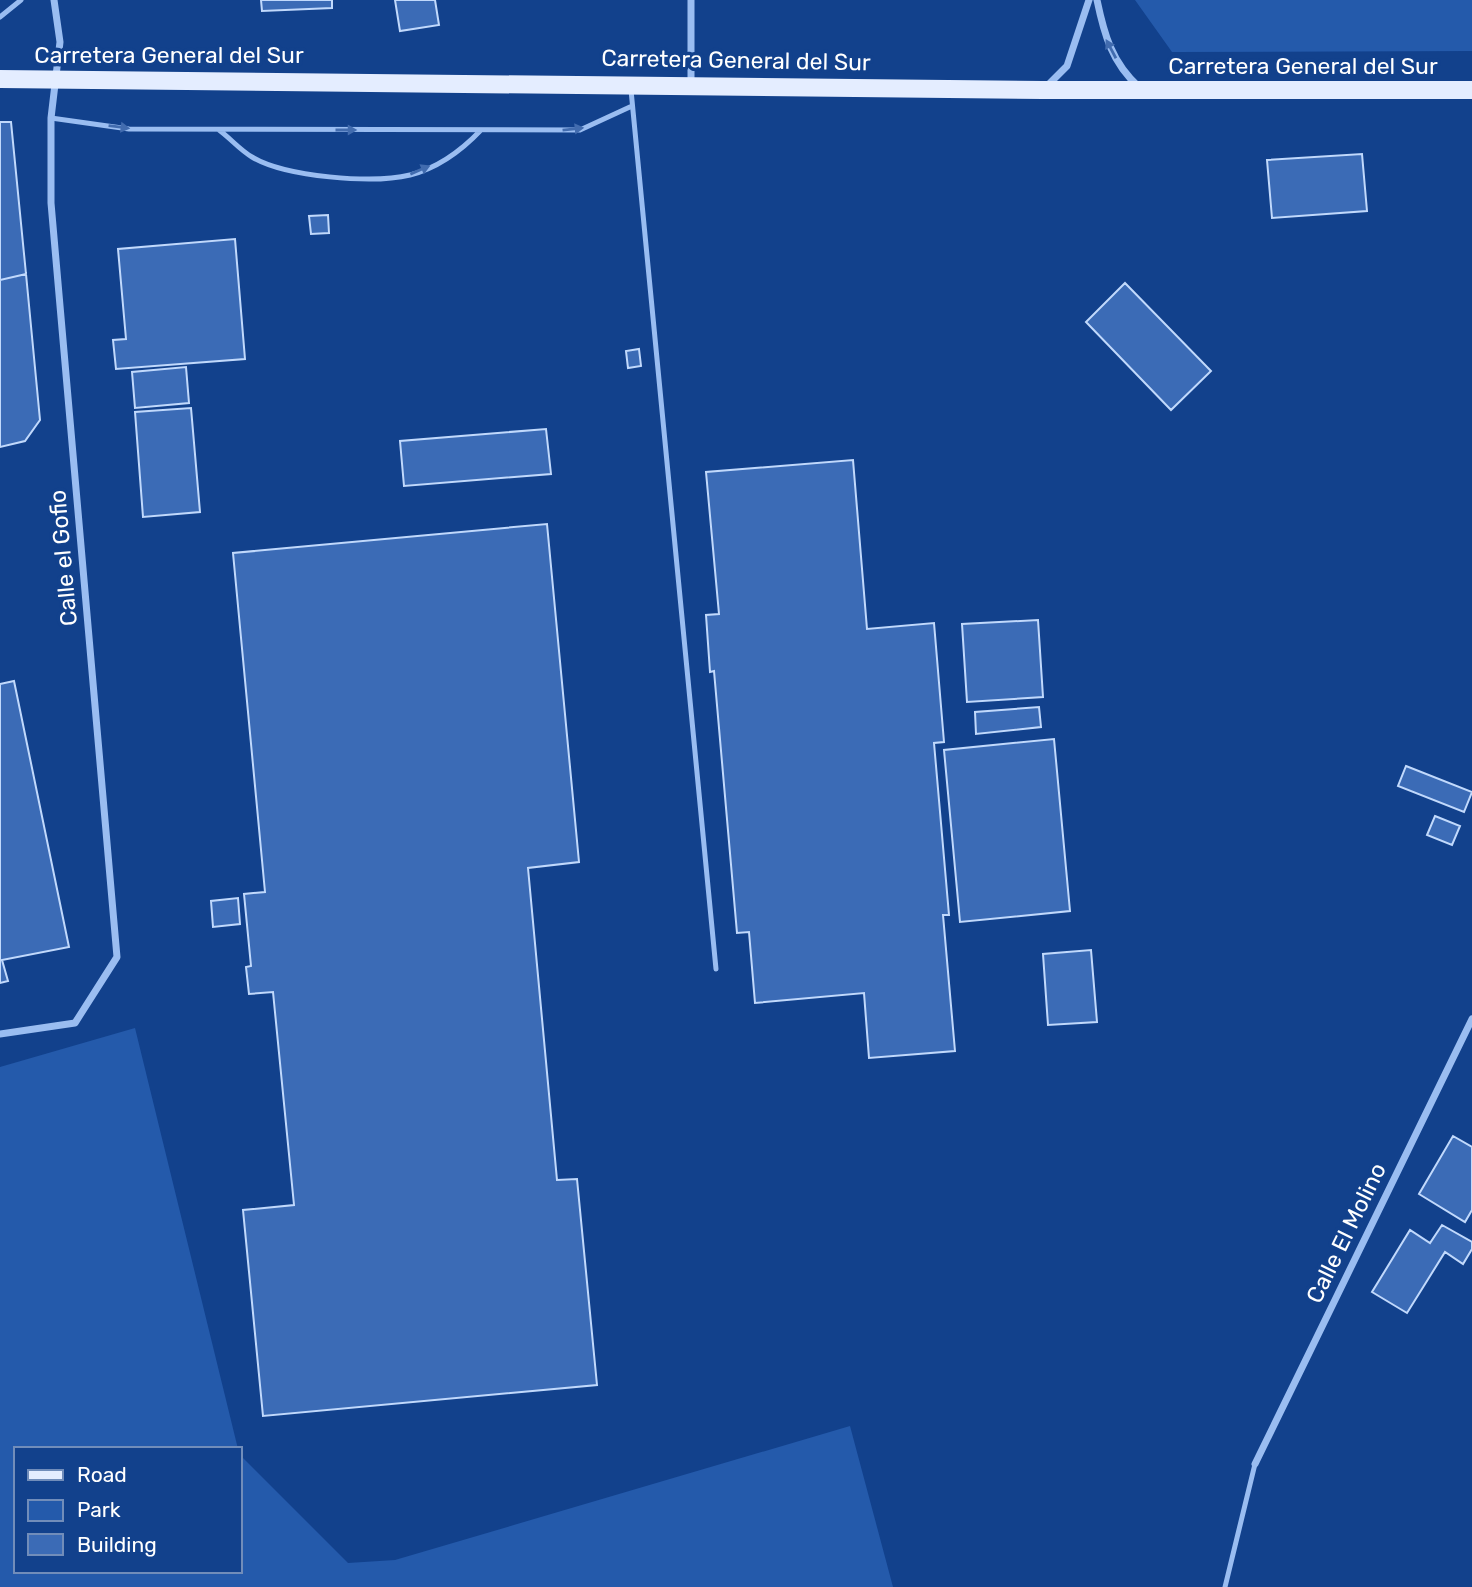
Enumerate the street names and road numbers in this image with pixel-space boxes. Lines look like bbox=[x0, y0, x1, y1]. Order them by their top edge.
street label: Carretera General del Sur bbox=[34, 41, 304, 69]
street label: Carretera General del Sur bbox=[601, 44, 871, 76]
street label: Carretera General del Sur bbox=[1168, 52, 1438, 80]
street label: Calle el Gofio bbox=[43, 489, 83, 627]
street label: Calle El Molino bbox=[1300, 1158, 1392, 1308]

